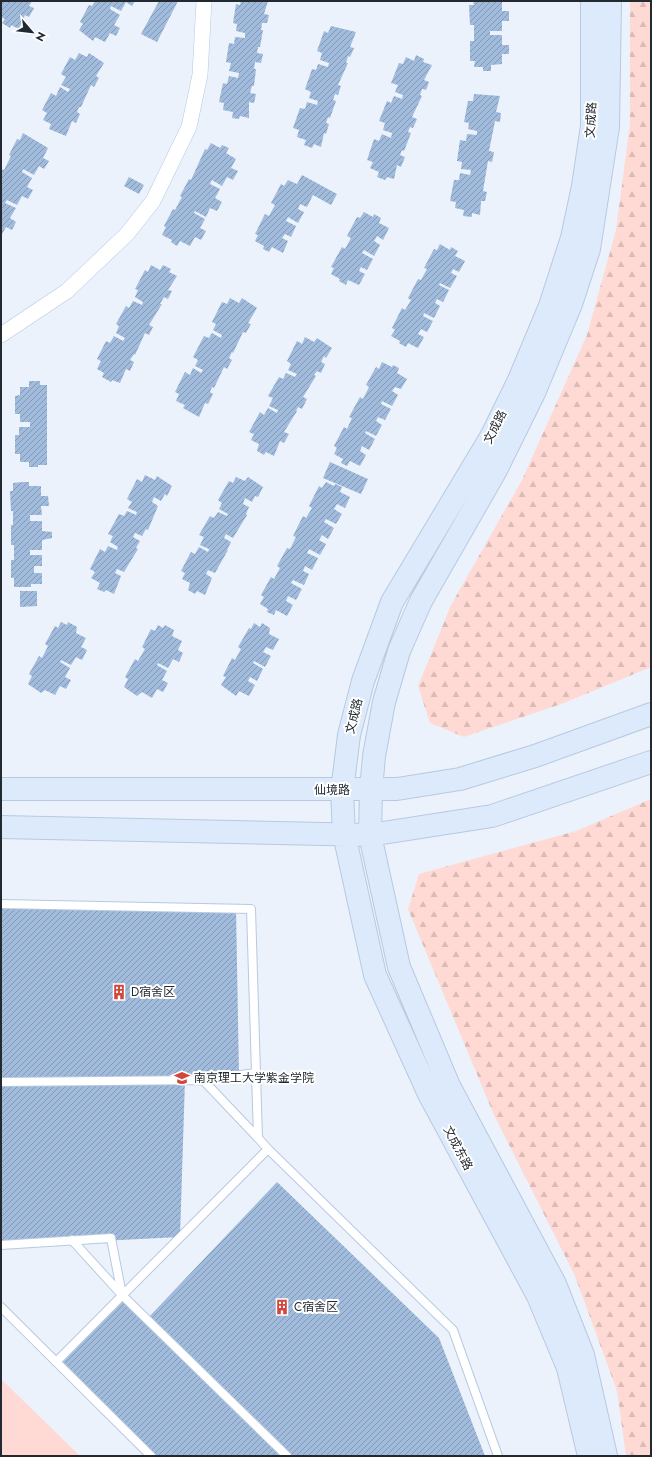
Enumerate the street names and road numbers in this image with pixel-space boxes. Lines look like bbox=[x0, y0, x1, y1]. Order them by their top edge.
street label: 文成路 bbox=[581, 102, 601, 138]
street label: 文成路 bbox=[479, 407, 511, 447]
street label: 文成路 bbox=[341, 696, 367, 736]
street label: 仙境路 bbox=[314, 781, 350, 799]
street label: 文成东路 bbox=[439, 1123, 477, 1173]

